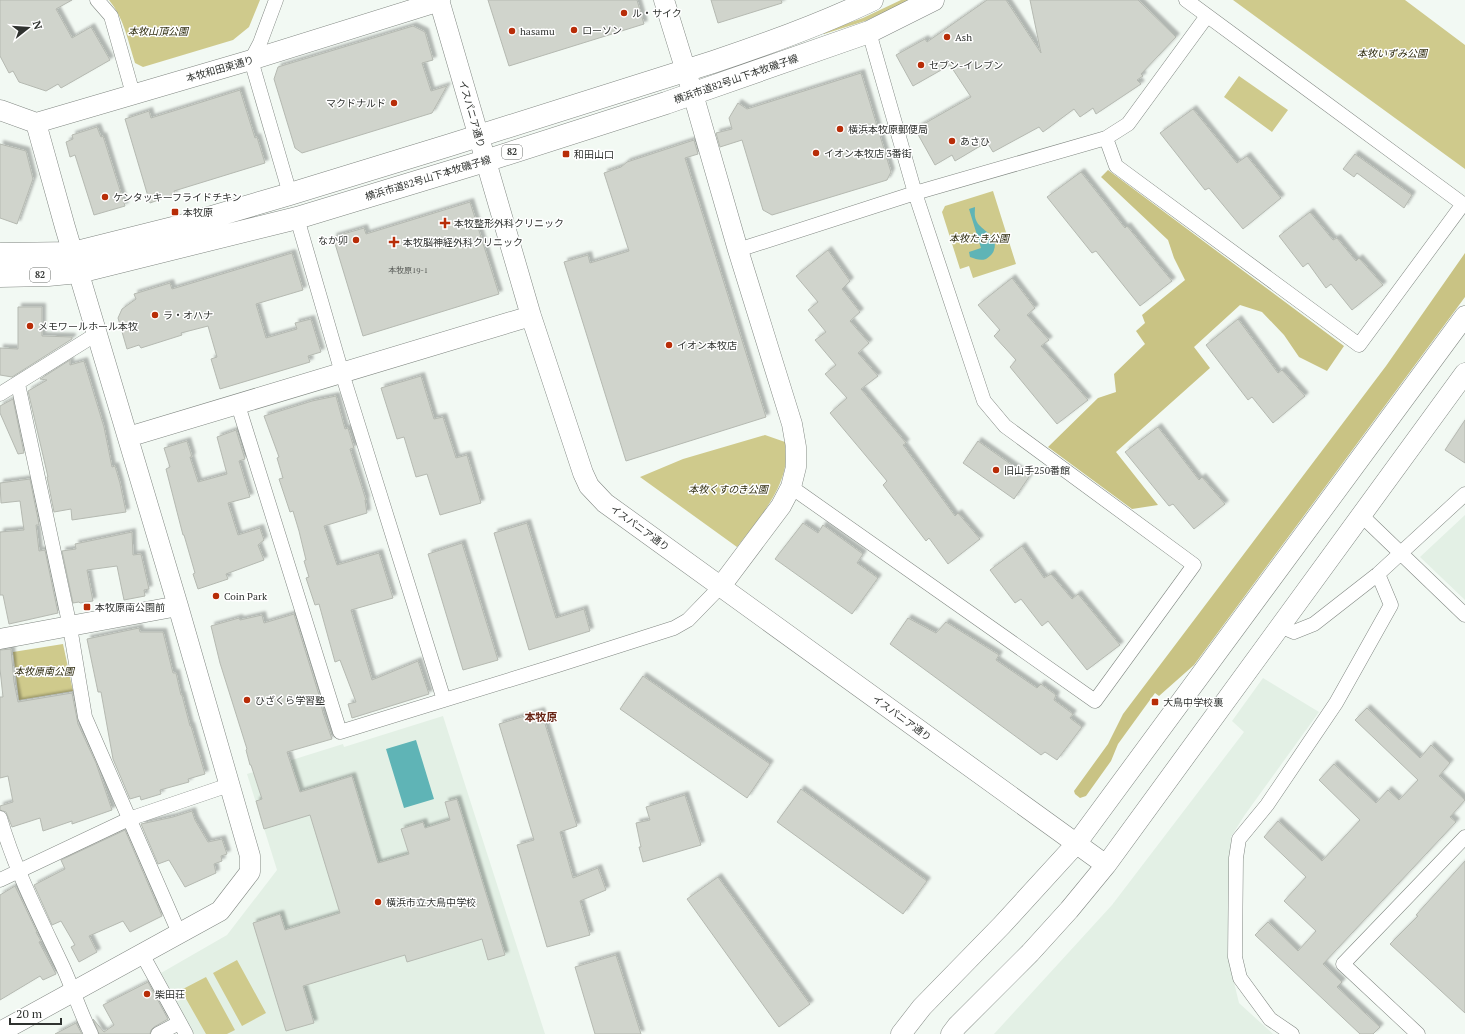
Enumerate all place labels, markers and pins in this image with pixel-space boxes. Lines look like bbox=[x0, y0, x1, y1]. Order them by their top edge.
place label: ル・サイク bbox=[632, 7, 682, 20]
marker: ル・サイク bbox=[619, 8, 629, 18]
place label: ローソン bbox=[582, 24, 622, 37]
place label: hasamu bbox=[520, 25, 555, 38]
marker: ローソン bbox=[569, 25, 579, 35]
marker: hasamu bbox=[507, 26, 517, 36]
place label: Ash bbox=[955, 31, 972, 44]
marker: Ash bbox=[942, 32, 952, 42]
place label: セブン-イレブン bbox=[929, 59, 1003, 72]
marker: セブン-イレブン bbox=[916, 60, 926, 70]
place label: マクドナルド bbox=[326, 97, 386, 110]
marker: マクドナルド bbox=[389, 98, 399, 108]
place label: 横浜本牧原郵便局 bbox=[848, 123, 928, 136]
marker: 横浜本牧原郵便局 bbox=[835, 124, 845, 134]
place label: あさひ bbox=[960, 135, 990, 148]
marker: あさひ bbox=[947, 136, 957, 146]
place label: イオン本牧店 3番街 bbox=[824, 147, 912, 160]
place label: 和田山口 bbox=[574, 148, 614, 161]
marker: イオン本牧店 3番街 bbox=[811, 148, 821, 158]
marker: 和田山口 bbox=[561, 149, 571, 159]
place label: ケンタッキーフライドチキン bbox=[113, 191, 242, 204]
marker: ケンタッキーフライドチキン bbox=[100, 192, 110, 202]
place label: 本牧原 bbox=[183, 206, 213, 219]
marker: 本牧原 bbox=[170, 207, 180, 217]
marker: 本牧整形外科クリニック bbox=[439, 217, 451, 229]
place label: 本牧整形外科クリニック bbox=[454, 217, 564, 230]
place label: なか卯 bbox=[318, 234, 348, 247]
marker: なか卯 bbox=[351, 235, 361, 245]
marker: 本牧脳神経外科クリニック bbox=[388, 236, 400, 248]
place label: 本牧脳神経外科クリニック bbox=[403, 236, 523, 249]
place label: ラ・オハナ bbox=[163, 309, 213, 322]
marker: ラ・オハナ bbox=[150, 310, 160, 320]
place label: メモワールホール本牧 bbox=[38, 320, 138, 333]
marker: メモワールホール本牧 bbox=[25, 321, 35, 331]
place label: イオン本牧店 bbox=[677, 339, 737, 352]
marker: イオン本牧店 bbox=[664, 340, 674, 350]
place label: 旧山手250番館 bbox=[1004, 464, 1070, 477]
marker: 旧山手250番館 bbox=[991, 465, 1001, 475]
place label: Coin Park bbox=[224, 590, 268, 603]
marker: Coin Park bbox=[211, 591, 221, 601]
place label: 本牧原南公園前 bbox=[95, 601, 165, 614]
marker: 本牧原南公園前 bbox=[82, 602, 92, 612]
place label: ひざくら学習塾 bbox=[255, 694, 325, 707]
marker: ひざくら学習塾 bbox=[242, 695, 252, 705]
place label: 大鳥中学校裏 bbox=[1163, 696, 1224, 709]
marker: 大鳥中学校裏 bbox=[1150, 697, 1160, 707]
place label: 横浜市立大鳥中学校 bbox=[386, 896, 476, 909]
marker: 横浜市立大鳥中学校 bbox=[373, 897, 383, 907]
place label: 柴田荘 bbox=[155, 988, 185, 1001]
marker: 柴田荘 bbox=[142, 989, 152, 999]

